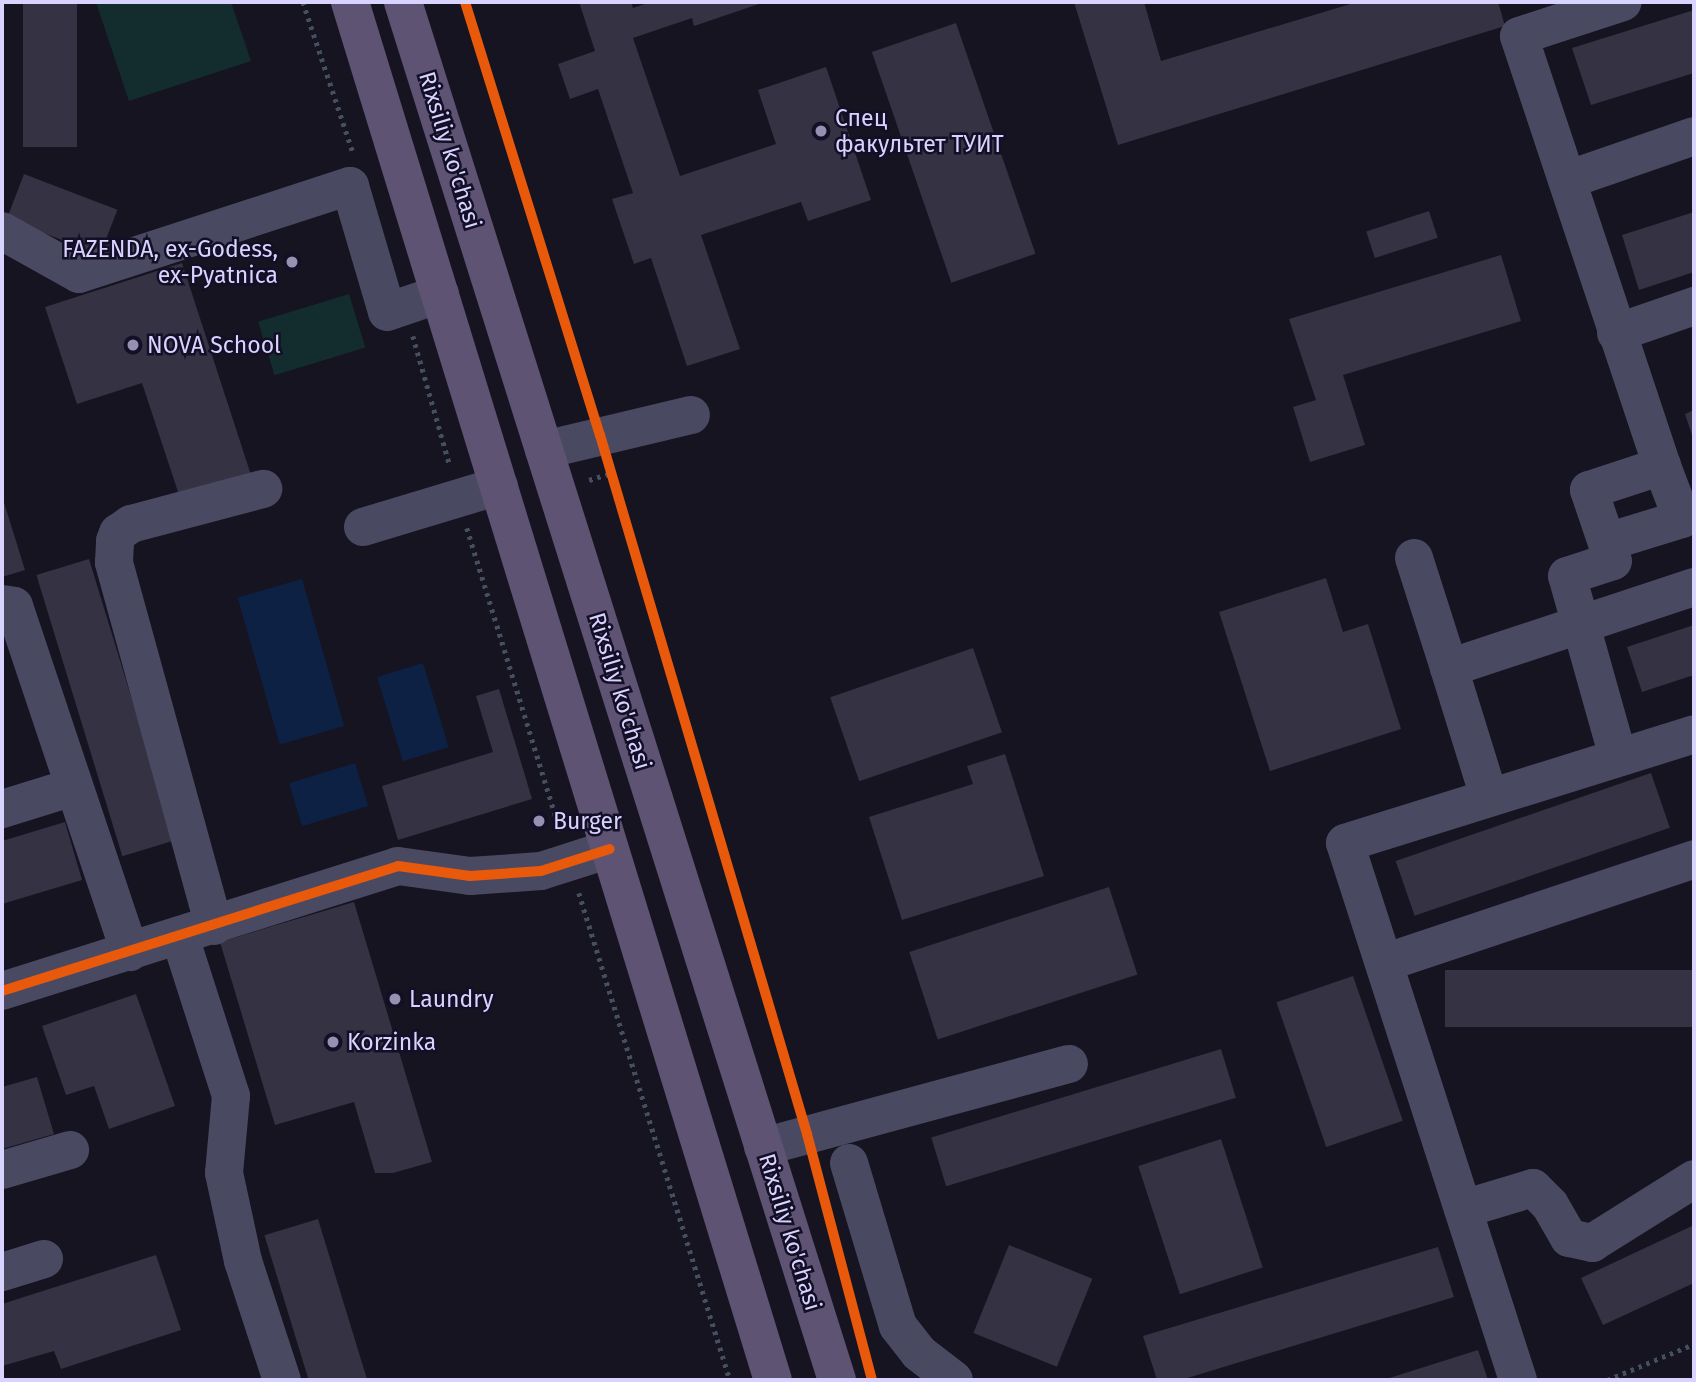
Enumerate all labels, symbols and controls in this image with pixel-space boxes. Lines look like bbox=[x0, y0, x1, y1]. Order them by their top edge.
street label: Rixsiliy ko'chasi bbox=[413, 68, 487, 232]
place label: Спец факультет ТУИТ bbox=[835, 104, 1004, 158]
marker: Спец факультет ТУИТ bbox=[813, 123, 829, 139]
place label: FAZENDA, ex-Godess, ex-Pyatnica bbox=[62, 235, 278, 289]
marker: FAZENDA, ex-Godess, ex-Pyatnica bbox=[284, 254, 300, 270]
place label: NOVA School bbox=[147, 331, 281, 359]
marker: NOVA School bbox=[125, 337, 141, 353]
street label: Rixsiliy ko'chasi bbox=[583, 609, 657, 773]
place label: Burger bbox=[553, 807, 622, 835]
marker: Burger bbox=[531, 813, 547, 829]
place label: Laundry bbox=[409, 985, 494, 1013]
marker: Laundry bbox=[387, 991, 403, 1007]
place label: Korzinka bbox=[347, 1028, 436, 1056]
marker: Korzinka bbox=[325, 1034, 341, 1050]
street label: Rixsiliy ko'chasi bbox=[753, 1150, 827, 1314]

